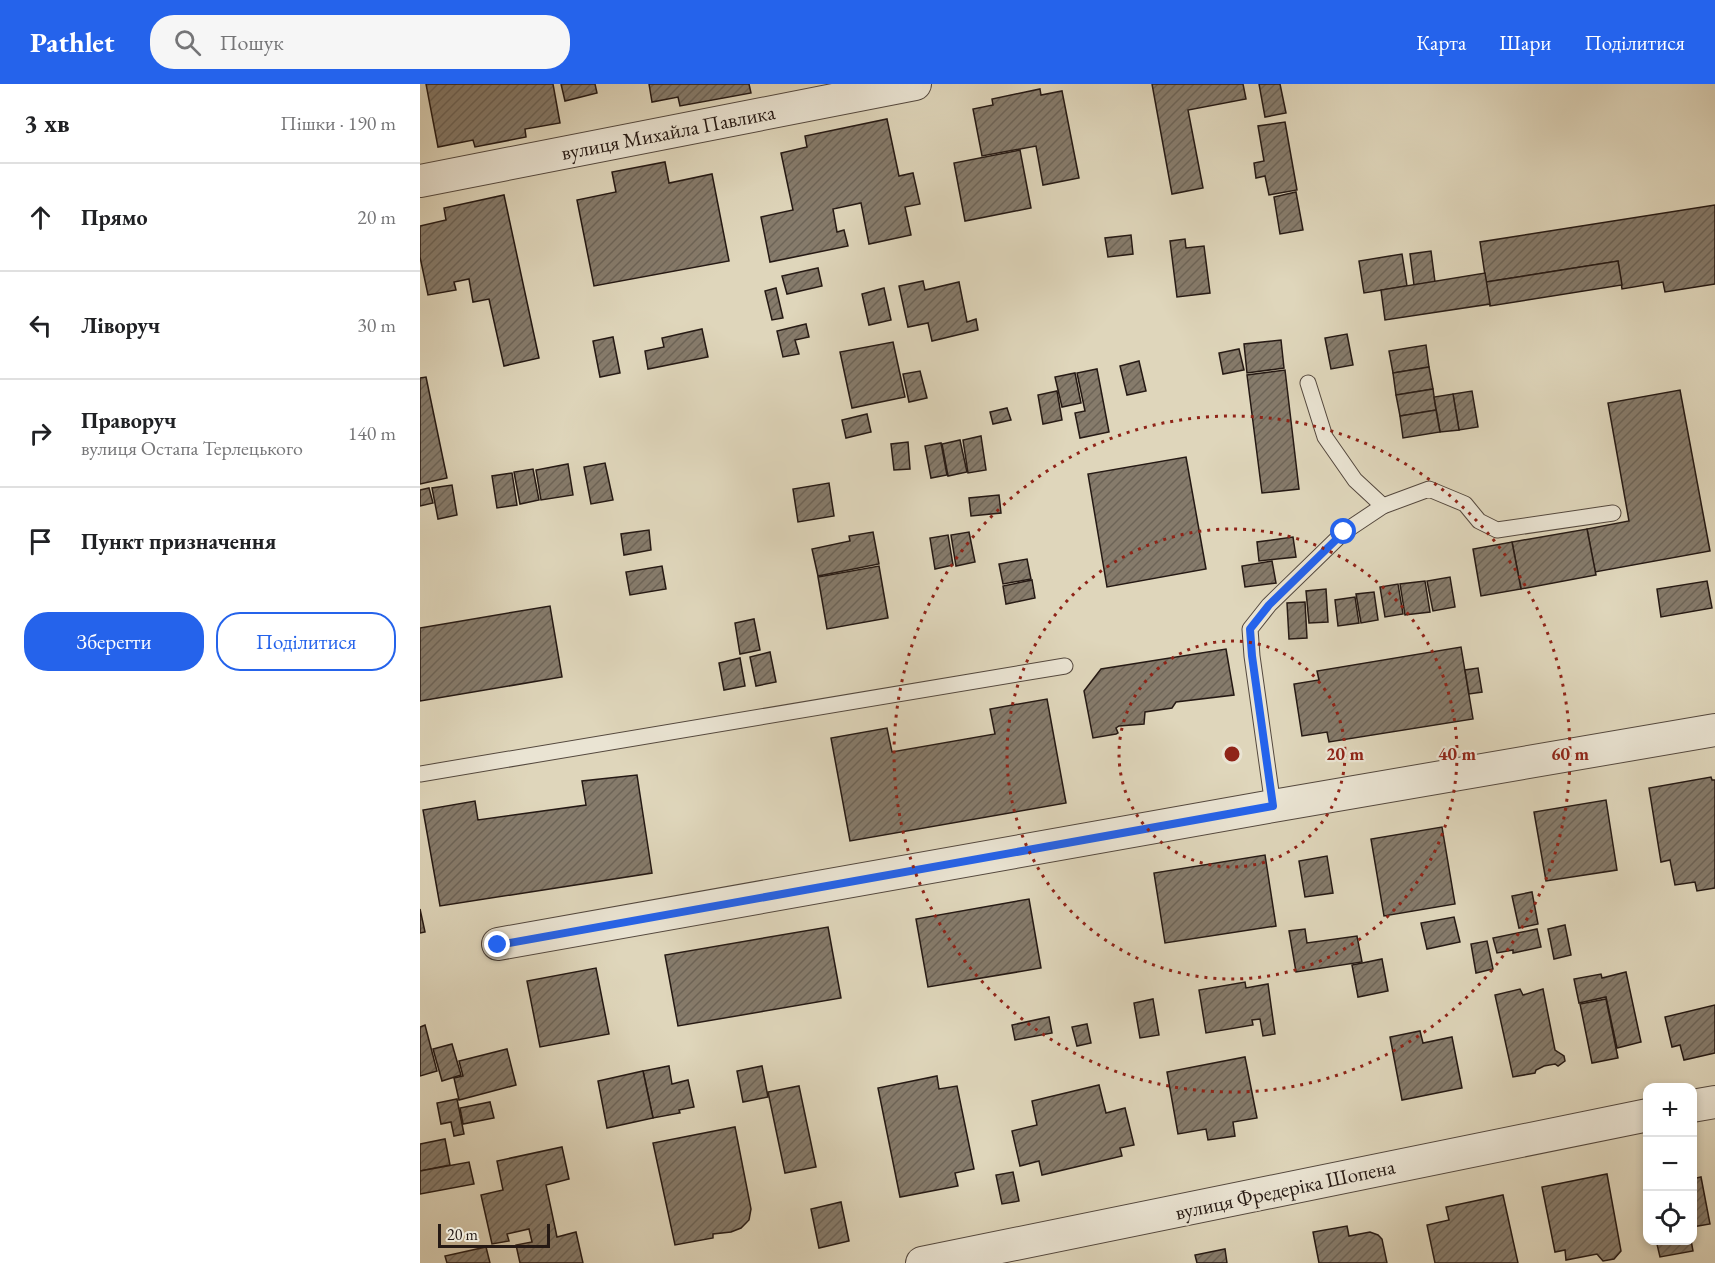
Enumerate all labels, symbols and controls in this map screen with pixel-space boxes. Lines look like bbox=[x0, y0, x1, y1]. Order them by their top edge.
search box bbox=[150, 15, 570, 69]
text: Pathlet bbox=[30, 24, 114, 60]
icon: search bbox=[171, 26, 204, 59]
text: Пошук bbox=[219, 28, 284, 57]
text: Карта bbox=[1416, 29, 1466, 56]
text: Шари bbox=[1499, 29, 1551, 56]
text: Поділитися bbox=[1584, 29, 1685, 56]
street label: вулиця Михайла Павлика bbox=[559, 98, 778, 166]
text: 3 хв bbox=[24, 106, 70, 140]
text: Пішки · 190 m bbox=[280, 110, 396, 136]
icon: ahead bbox=[24, 201, 57, 234]
text: Прямо bbox=[81, 203, 148, 232]
text: 20 m bbox=[357, 204, 396, 230]
icon: left bbox=[24, 309, 57, 342]
text: Ліворуч bbox=[81, 311, 160, 340]
text: 30 m bbox=[357, 312, 396, 338]
text: Праворуч bbox=[81, 406, 177, 435]
icon: right bbox=[24, 417, 57, 450]
text: 140 m bbox=[348, 420, 396, 446]
text: вулиця Остапа Терлецького bbox=[81, 435, 303, 461]
route start bbox=[1330, 518, 1356, 544]
icon: arrive bbox=[24, 525, 57, 558]
text: Пункт призначення bbox=[81, 527, 276, 556]
button: Зберегти bbox=[24, 612, 204, 671]
button: Поділитися bbox=[216, 612, 396, 671]
text: 20 m bbox=[1326, 742, 1364, 765]
text: 40 m bbox=[1438, 742, 1476, 765]
text: 60 m bbox=[1551, 742, 1589, 765]
centre of rings bbox=[1222, 744, 1242, 764]
route end bbox=[484, 931, 510, 957]
map controls bbox=[1643, 1083, 1697, 1245]
button: + bbox=[1643, 1083, 1697, 1137]
button: − bbox=[1643, 1137, 1697, 1191]
street label: вулиця Фредеріка Шопена bbox=[1173, 1152, 1398, 1226]
button: locate bbox=[1643, 1191, 1697, 1245]
scale bar bbox=[438, 1221, 550, 1248]
text: 20 m bbox=[447, 1224, 478, 1245]

